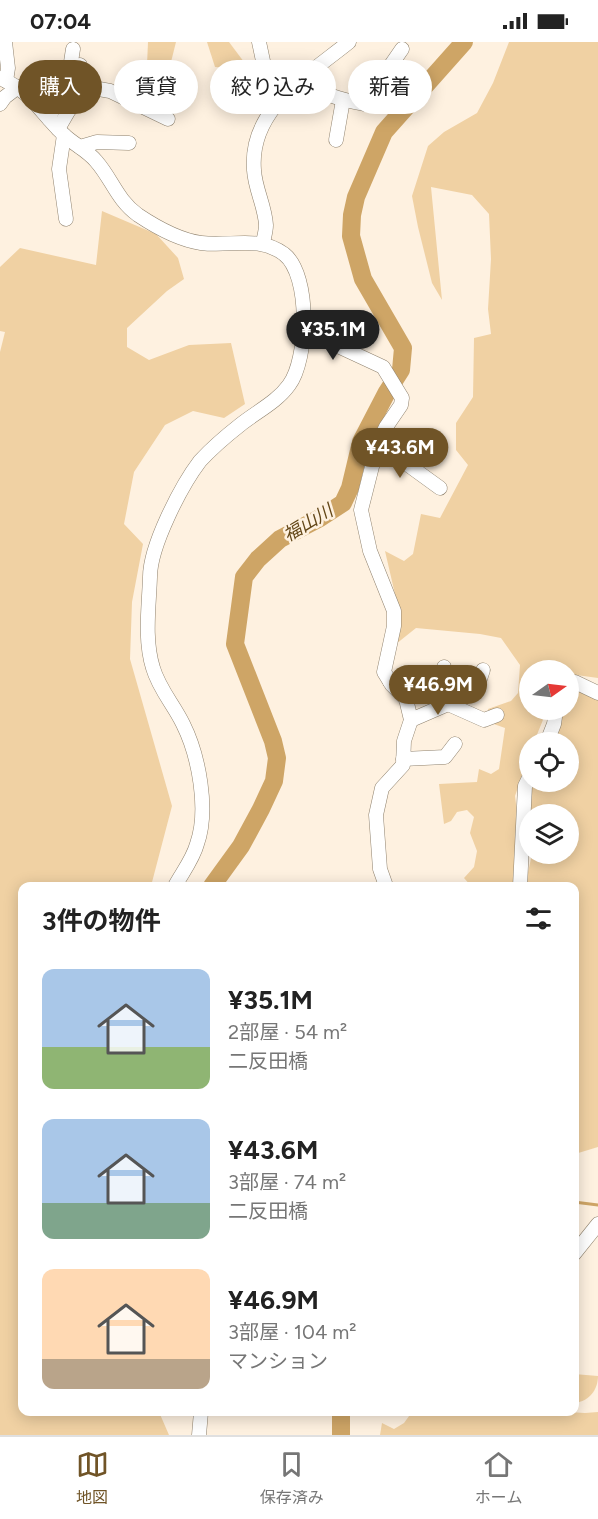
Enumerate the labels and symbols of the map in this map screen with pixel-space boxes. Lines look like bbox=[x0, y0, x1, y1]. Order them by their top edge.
pin: ¥35.1M bbox=[284, 310, 382, 361]
pin: ¥43.6M bbox=[351, 428, 449, 479]
water label: 福山川 bbox=[279, 499, 339, 546]
north arrow bbox=[519, 660, 579, 720]
pin: ¥46.9M bbox=[389, 665, 487, 716]

